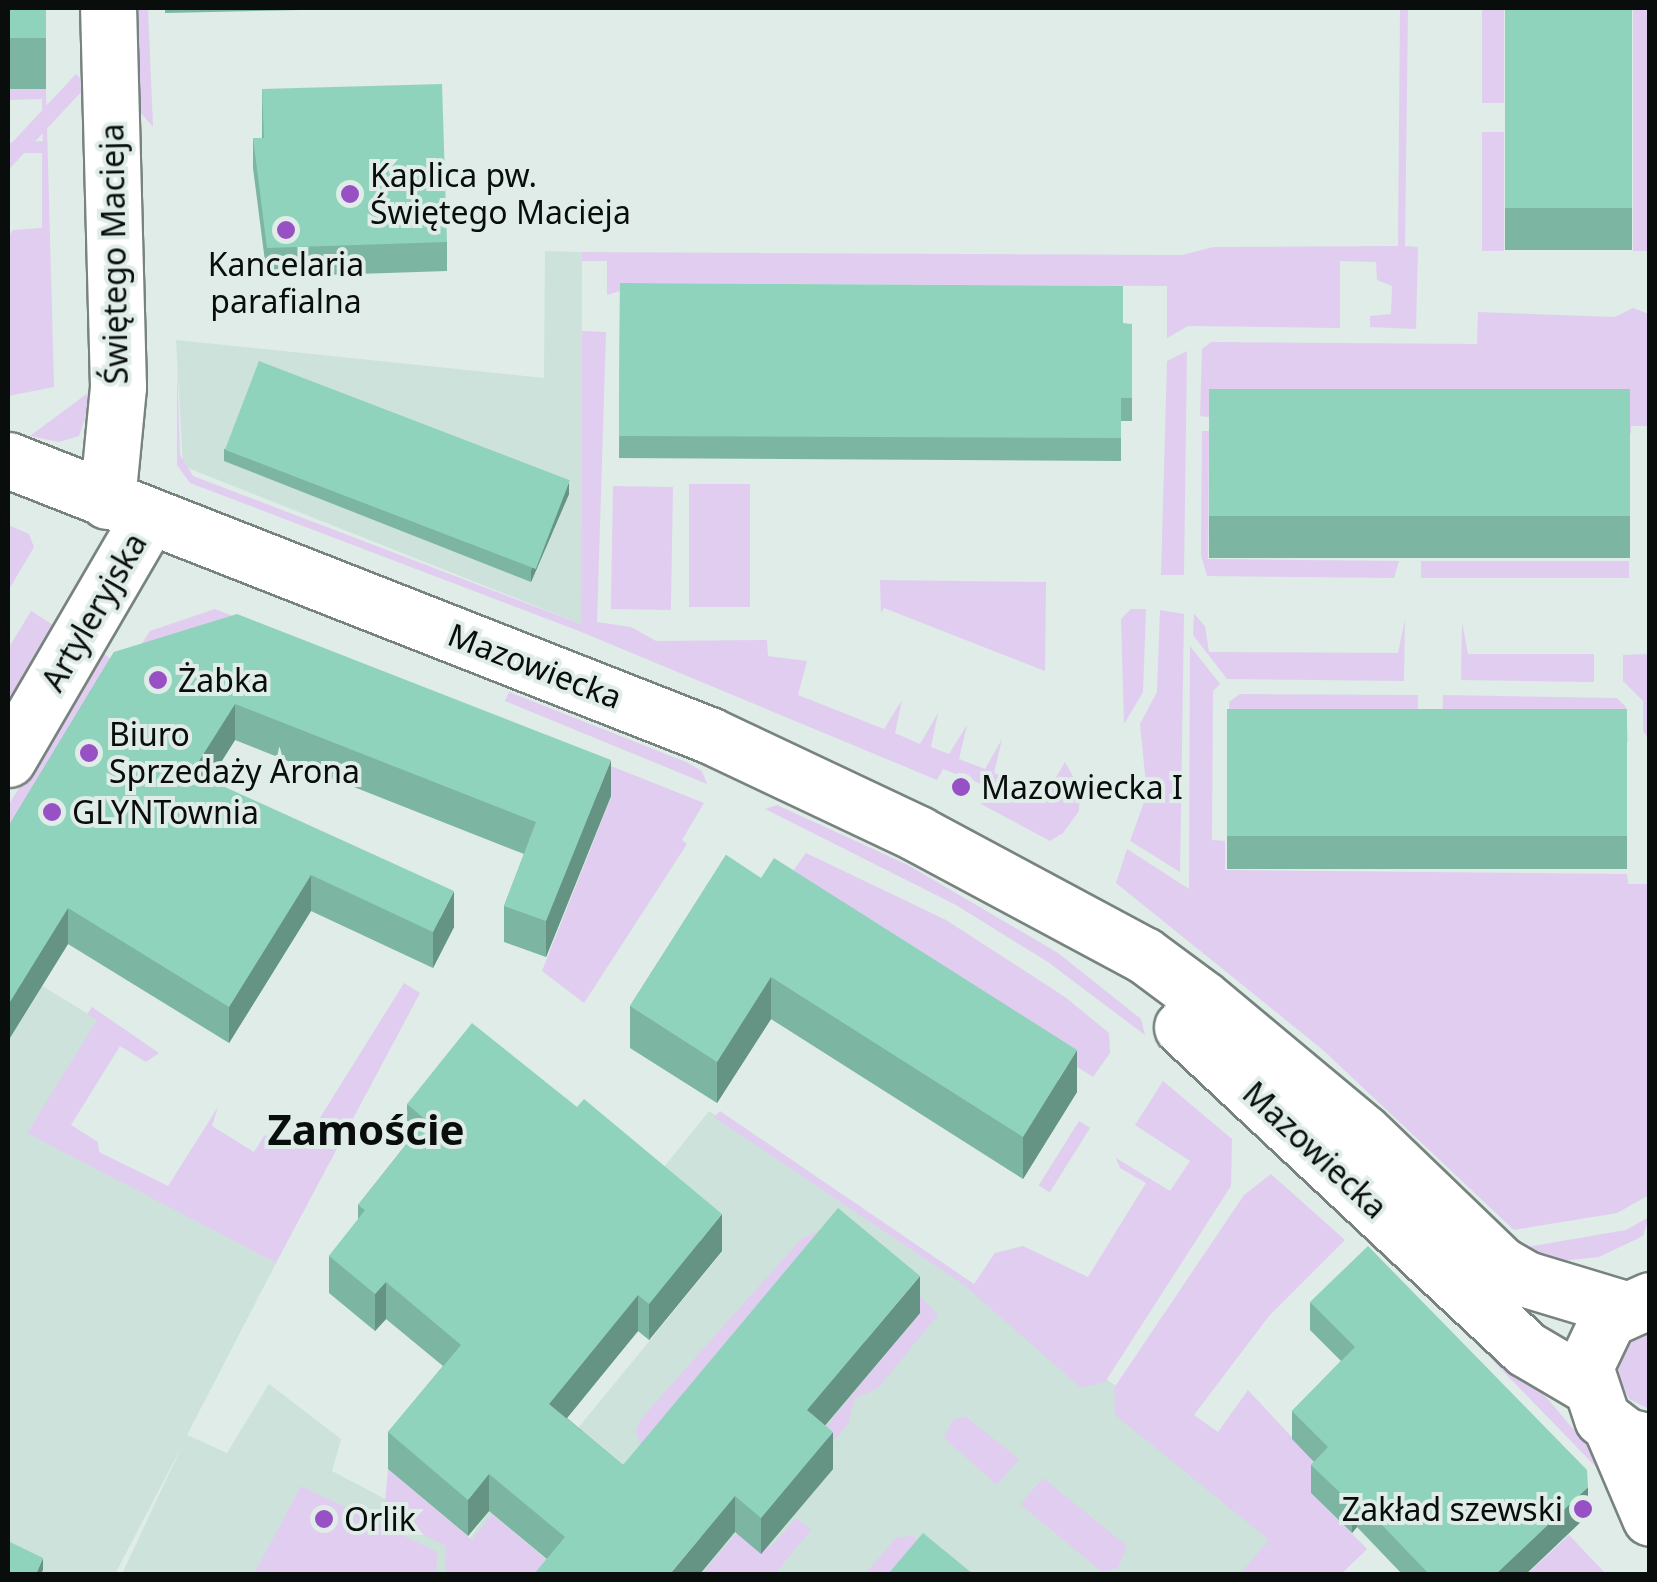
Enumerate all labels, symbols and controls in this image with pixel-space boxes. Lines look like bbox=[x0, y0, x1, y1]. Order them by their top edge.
street label: Świętego Macieja bbox=[93, 123, 135, 385]
place label: Kaplica pw. Świętego Macieja bbox=[370, 157, 631, 232]
marker: Kaplica pw. Świętego Macieja bbox=[339, 183, 361, 205]
marker: Kancelaria parafialna bbox=[275, 219, 297, 241]
place label: Kancelaria parafialna bbox=[208, 246, 364, 321]
street label: Artyleryjska bbox=[33, 526, 155, 698]
street label: Mazowiecka bbox=[443, 615, 627, 717]
place label: Żabka bbox=[178, 661, 269, 699]
marker: Żabka bbox=[147, 669, 169, 691]
place label: Biuro Sprzedaży Arona bbox=[109, 716, 360, 791]
marker: Biuro Sprzedaży Arona bbox=[78, 742, 100, 764]
place label: Mazowiecka I bbox=[981, 768, 1183, 806]
marker: Mazowiecka I bbox=[950, 776, 972, 798]
place label: GLYNTownia bbox=[72, 793, 259, 831]
marker: GLYNTownia bbox=[41, 801, 63, 823]
street label: Mazowiecka bbox=[1235, 1074, 1395, 1226]
district label: Zamoście bbox=[267, 1104, 465, 1154]
place label: Zakład szewski bbox=[1342, 1490, 1563, 1528]
marker: Zakład szewski bbox=[1572, 1498, 1594, 1520]
place label: Orlik bbox=[344, 1500, 416, 1538]
marker: Orlik bbox=[313, 1508, 335, 1530]

